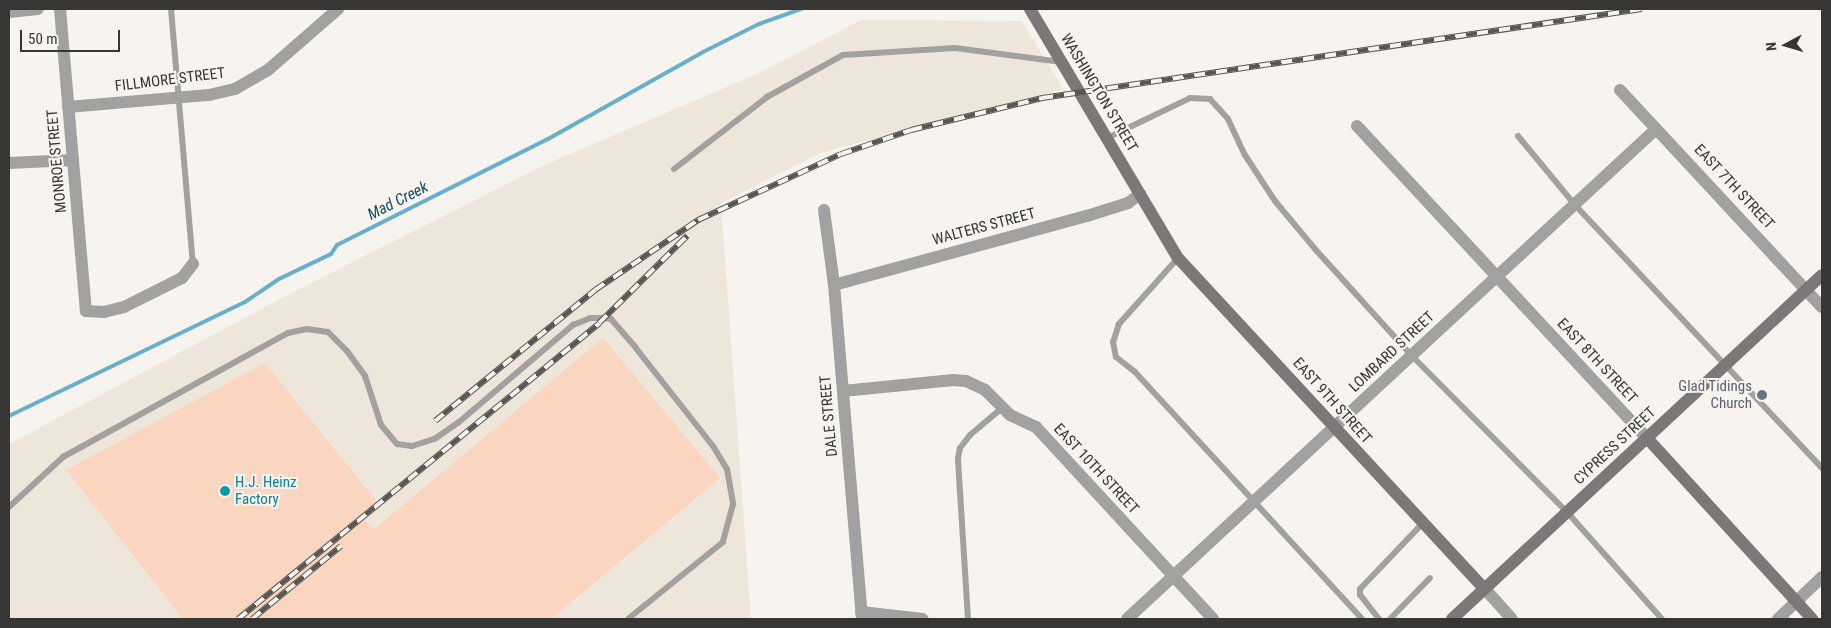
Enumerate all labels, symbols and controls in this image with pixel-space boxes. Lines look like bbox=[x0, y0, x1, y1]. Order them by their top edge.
scale bar bbox=[22, 20, 122, 52]
north arrow bbox=[1761, 20, 1811, 70]
text: 50 m bbox=[28, 30, 58, 48]
street label: WASHINGTON STREET bbox=[1057, 31, 1141, 155]
text: N bbox=[1763, 41, 1779, 52]
street label: FILLMORE STREET bbox=[114, 64, 226, 96]
street label: MONROE STREET bbox=[44, 108, 70, 214]
street label: EAST 7TH STREET bbox=[1690, 141, 1778, 233]
water label: Mad Creek bbox=[364, 178, 432, 224]
street label: WALTERS STREET bbox=[931, 205, 1037, 249]
street label: LOMBARD STREET bbox=[1346, 308, 1438, 396]
street label: EAST 8TH STREET bbox=[1553, 315, 1641, 407]
street label: EAST 9TH STREET bbox=[1289, 354, 1375, 448]
street label: DALE STREET bbox=[816, 375, 842, 457]
place label: Glad Tidings Church bbox=[1678, 377, 1752, 412]
marker: Glad Tidings Church bbox=[1756, 389, 1768, 401]
street label: CYPRESS STREET bbox=[1570, 403, 1660, 489]
street label: EAST 10TH STREET bbox=[1050, 420, 1142, 518]
place label: H.J. Heinz Factory bbox=[235, 473, 297, 508]
marker: H.J. Heinz Factory bbox=[219, 485, 231, 497]

